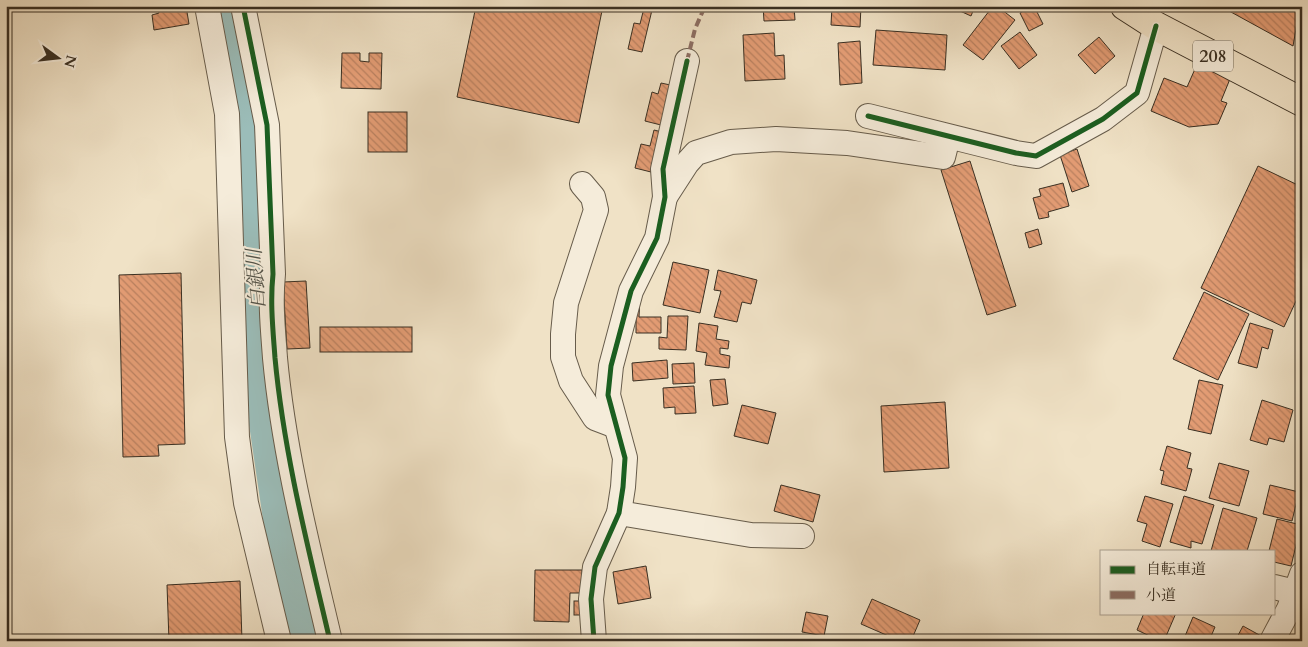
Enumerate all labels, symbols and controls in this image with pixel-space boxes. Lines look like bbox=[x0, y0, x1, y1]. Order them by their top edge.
north arrow bbox=[32, 32, 82, 82]
road number: 208 bbox=[1193, 40, 1233, 72]
text: N bbox=[59, 53, 81, 70]
water label: 白銀川 bbox=[240, 246, 272, 310]
legend bbox=[1100, 550, 1276, 614]
text: 自転車道 bbox=[1146, 559, 1206, 579]
text: 小道 bbox=[1146, 585, 1176, 605]

